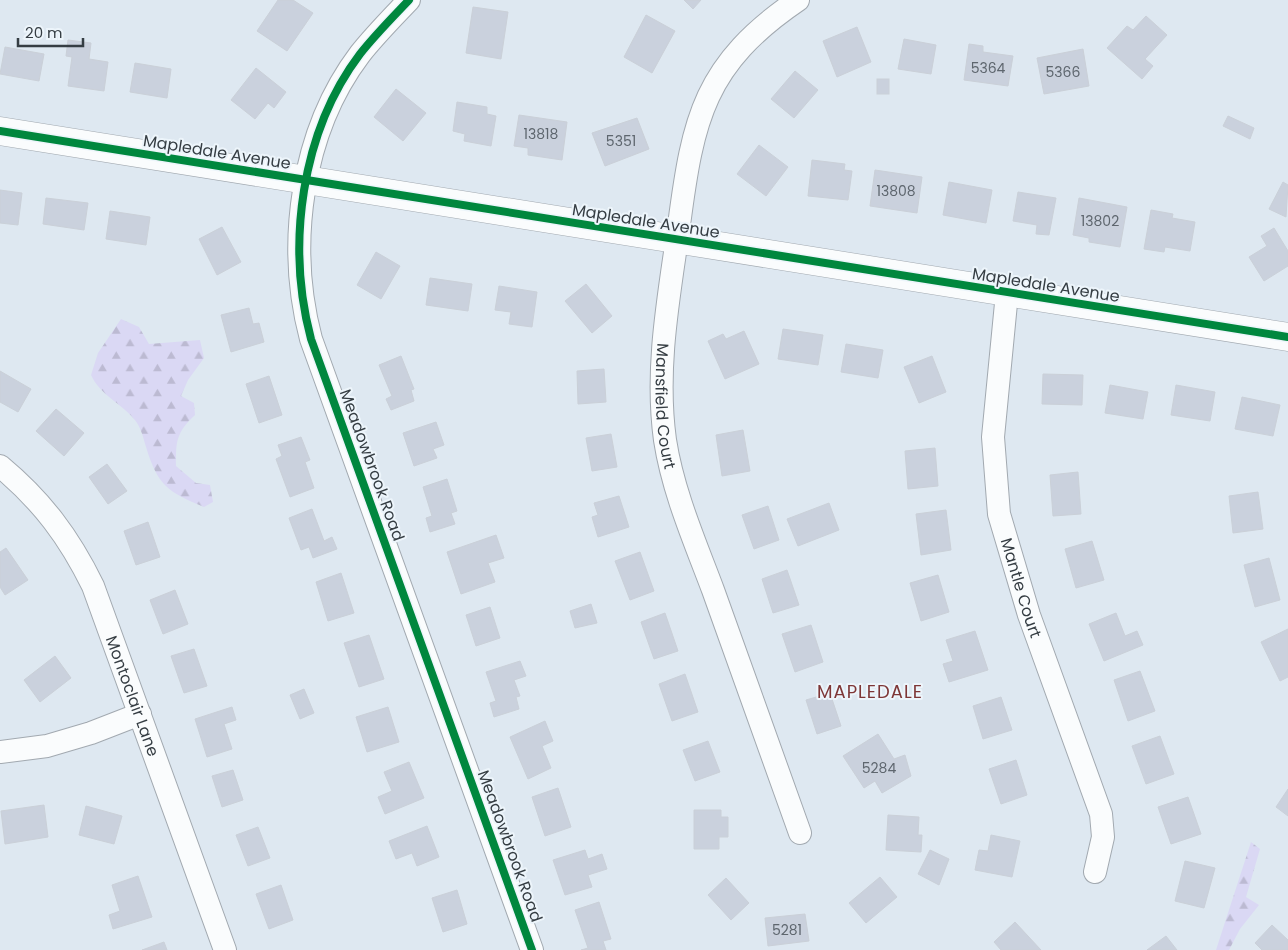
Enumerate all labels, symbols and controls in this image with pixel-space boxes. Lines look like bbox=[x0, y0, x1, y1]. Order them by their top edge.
scale bar bbox=[18, 15, 82, 47]
text: 20 m bbox=[25, 22, 63, 43]
house number: 5364 bbox=[971, 58, 1006, 78]
house number: 5366 bbox=[1046, 62, 1081, 82]
house number: 13818 bbox=[524, 124, 559, 144]
street label: Mapledale Avenue bbox=[142, 129, 293, 175]
house number: 5351 bbox=[606, 131, 636, 151]
house number: 13808 bbox=[876, 181, 916, 201]
street label: Mapledale Avenue bbox=[571, 198, 722, 244]
house number: 13802 bbox=[1081, 211, 1119, 231]
street label: Mapledale Avenue bbox=[971, 262, 1122, 308]
street label: Mansfield Court bbox=[650, 342, 682, 471]
street label: Meadowbrook Road bbox=[334, 386, 410, 544]
street label: Mantle Court bbox=[995, 535, 1048, 641]
street label: Montoclair Lane bbox=[100, 632, 165, 760]
district label: MAPLEDALE bbox=[817, 679, 923, 704]
house number: 5284 bbox=[862, 758, 896, 778]
street label: Meadowbrook Road bbox=[472, 767, 548, 925]
house number: 5281 bbox=[772, 920, 802, 940]

